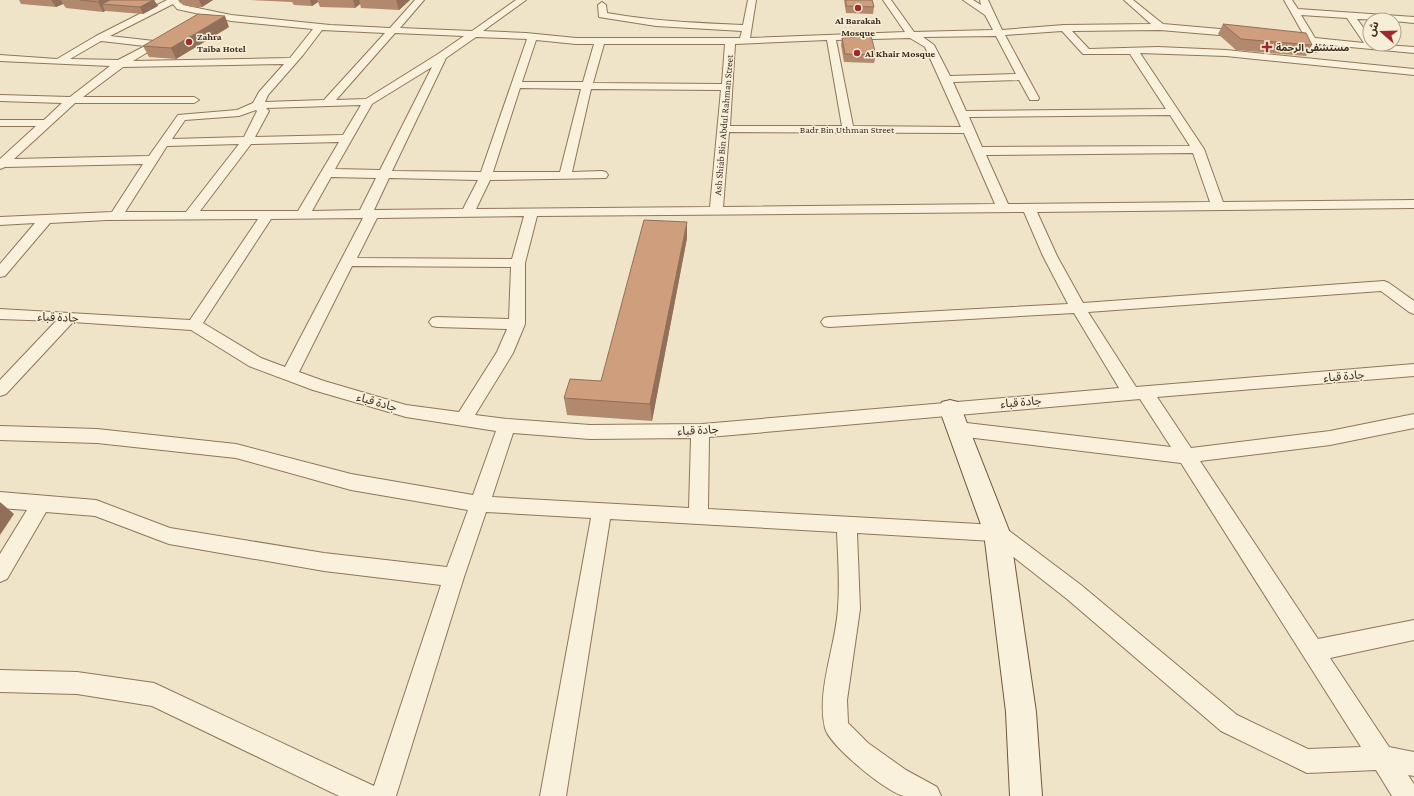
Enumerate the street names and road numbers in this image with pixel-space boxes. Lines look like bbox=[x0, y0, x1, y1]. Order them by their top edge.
street label: Ash Shiab Bin Abdul Rahman Street bbox=[712, 54, 735, 196]
street label: Badr Bin Uthman Street bbox=[800, 124, 895, 135]
street label: جادة قباء bbox=[37, 309, 79, 325]
street label: جادة قباء bbox=[1323, 367, 1365, 385]
street label: جادة قباء bbox=[355, 390, 399, 414]
street label: جادة قباء bbox=[1000, 393, 1042, 411]
street label: جادة قباء bbox=[677, 422, 719, 438]

